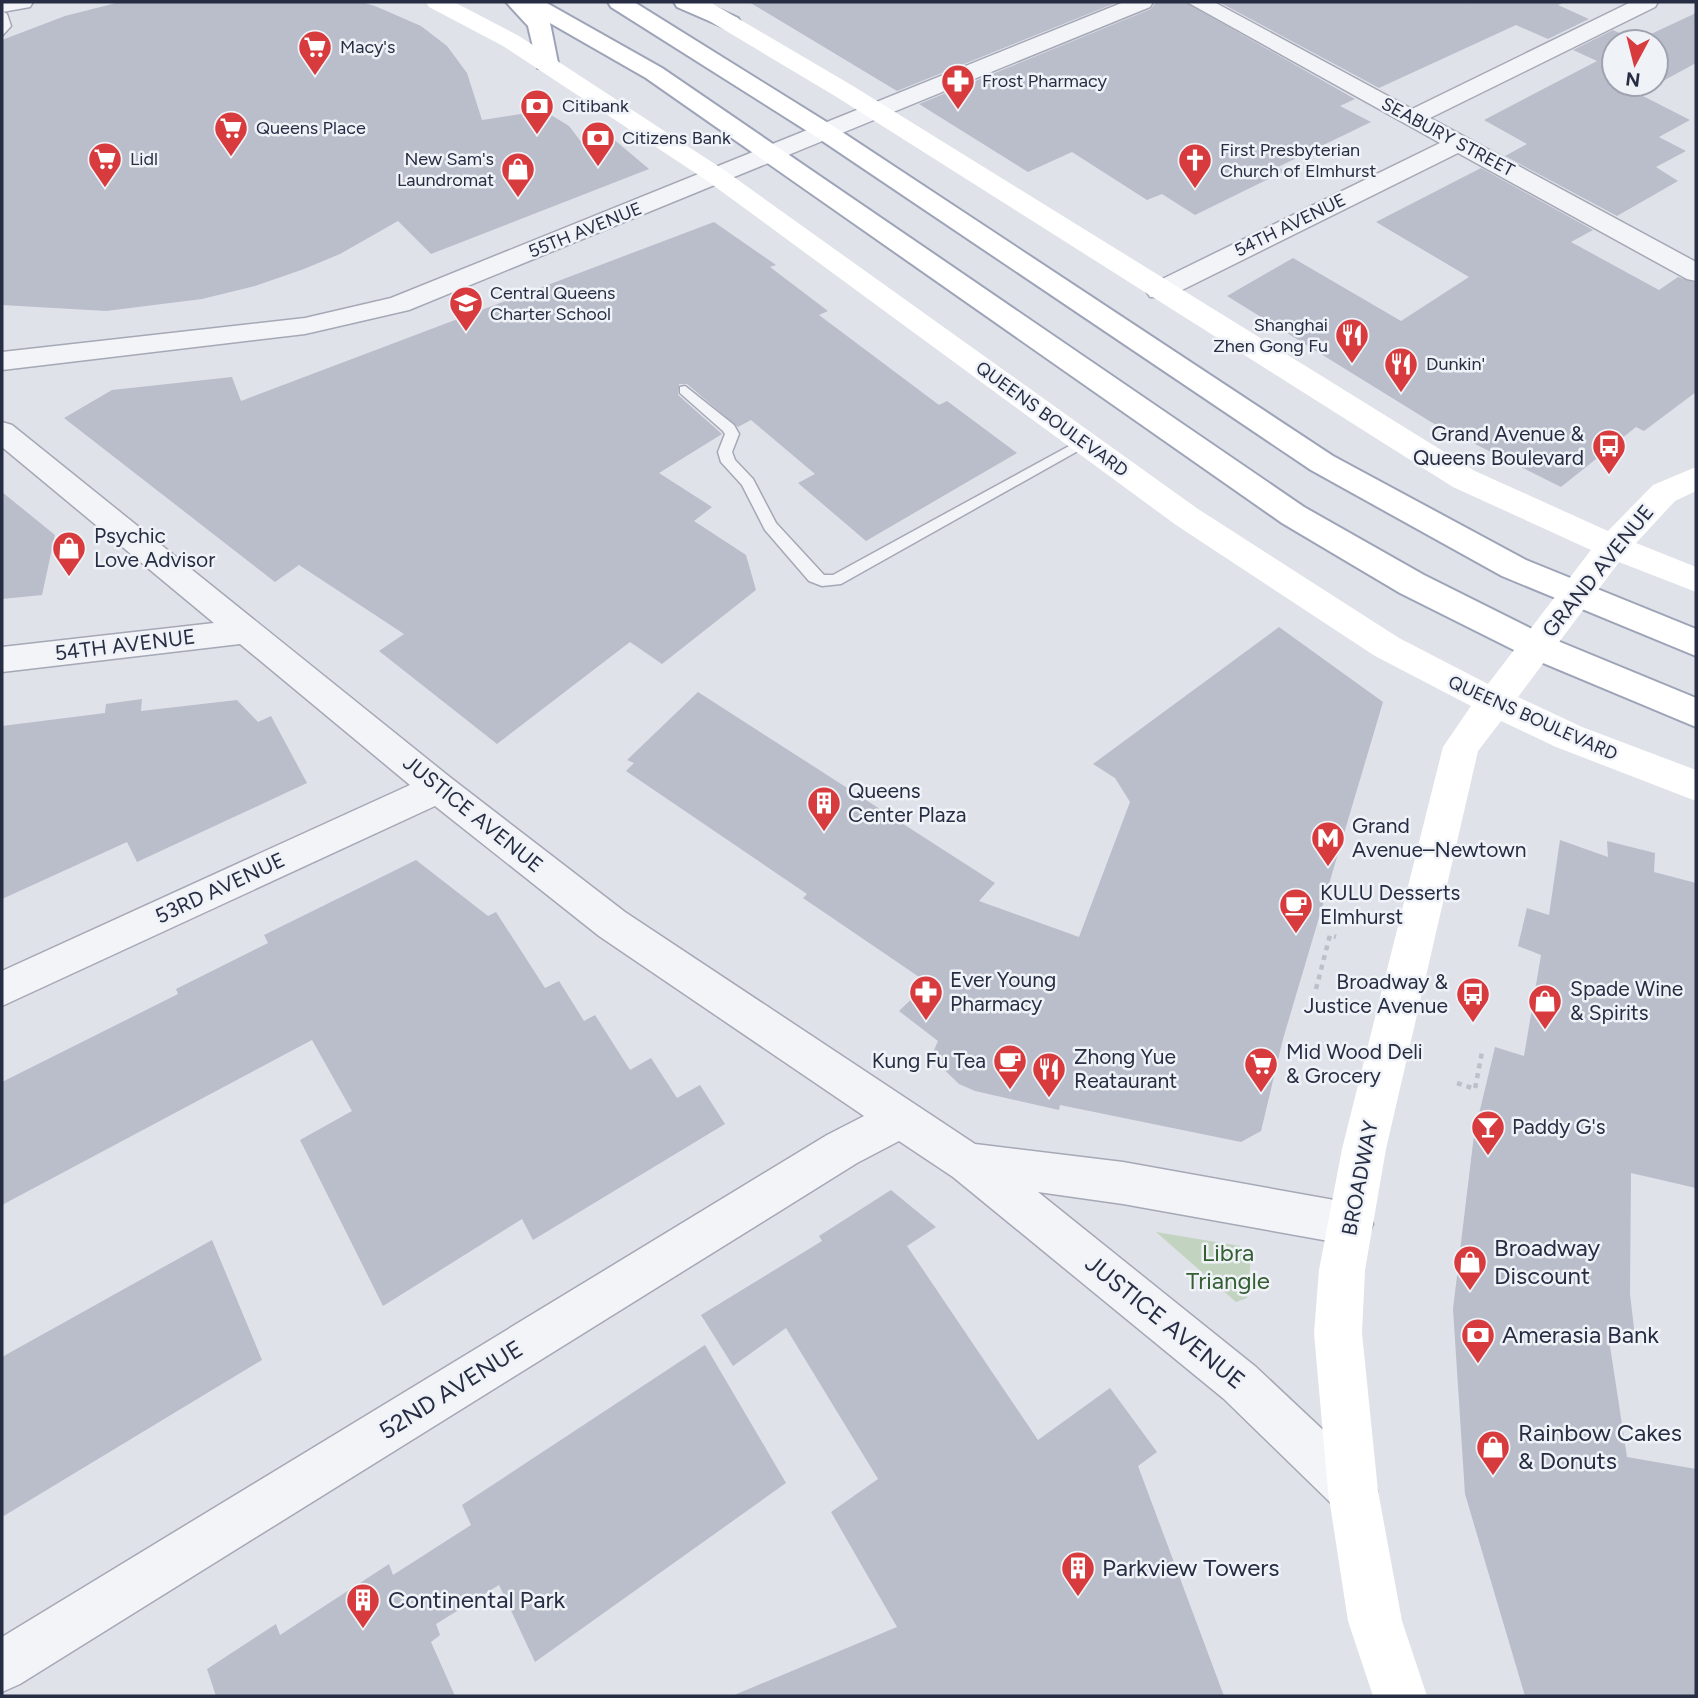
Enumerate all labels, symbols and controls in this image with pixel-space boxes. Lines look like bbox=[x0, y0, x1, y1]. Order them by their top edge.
supermarket icon: Macy's bbox=[296, 28, 334, 77]
north arrow bbox=[1600, 28, 1670, 98]
place label: Macy's bbox=[340, 36, 395, 58]
pharmacy icon: Frost Pharmacy bbox=[939, 62, 977, 111]
text: N bbox=[1624, 67, 1642, 92]
place label: Frost Pharmacy bbox=[982, 70, 1107, 92]
bank icon: Citibank bbox=[518, 87, 556, 136]
street label: SEABURY STREET bbox=[1378, 93, 1518, 181]
place label: Citibank bbox=[562, 95, 629, 117]
supermarket icon: Queens Place bbox=[212, 109, 250, 158]
place label: Queens Place bbox=[256, 117, 366, 139]
bank icon: Citizens Bank bbox=[579, 119, 617, 168]
place label: Citizens Bank bbox=[622, 127, 731, 149]
place label: First Presbyterian Church of Elmhurst bbox=[1220, 139, 1376, 182]
supermarket icon: Lidl bbox=[86, 140, 124, 189]
church icon: First Presbyterian Church of Elmhurst bbox=[1176, 141, 1214, 190]
place label: Lidl bbox=[130, 148, 158, 170]
place label: New Sam's Laundromat bbox=[397, 148, 494, 191]
shop icon: New Sam's Laundromat bbox=[499, 150, 537, 199]
street label: 54TH AVENUE bbox=[1231, 189, 1349, 261]
street label: 55TH AVENUE bbox=[525, 197, 645, 263]
place label: Central Queens Charter School bbox=[490, 282, 616, 325]
school or university icon: Central Queens Charter School bbox=[447, 284, 485, 333]
place label: Shanghai Zhen Gong Fu bbox=[1213, 314, 1328, 357]
restaurant icon: Shanghai Zhen Gong Fu bbox=[1333, 316, 1371, 365]
restaurant icon: Dunkin' bbox=[1382, 345, 1420, 394]
place label: Dunkin' bbox=[1426, 353, 1485, 375]
street label: QUEENS BOULEVARD bbox=[972, 356, 1132, 482]
place label: Grand Avenue & Queens Boulevard bbox=[1413, 421, 1584, 470]
bus stop icon: Grand Avenue & Queens Boulevard bbox=[1590, 427, 1628, 476]
street label: GRAND AVENUE bbox=[1537, 499, 1659, 642]
place label: Psychic Love Advisor bbox=[94, 523, 215, 572]
shop icon: Psychic Love Advisor bbox=[50, 529, 88, 578]
street label: 54TH AVENUE bbox=[53, 623, 197, 666]
street label: QUEENS BOULEVARD bbox=[1445, 671, 1621, 765]
street label: JUSTICE AVENUE bbox=[398, 750, 548, 878]
place label: Queens Center Plaza bbox=[848, 778, 966, 827]
building icon: Queens Center Plaza bbox=[805, 784, 843, 833]
place label: Grand Avenue–Newtown bbox=[1352, 813, 1526, 862]
metro station icon: Grand Avenue–Newtown bbox=[1309, 819, 1347, 868]
street label: 53RD AVENUE bbox=[151, 847, 289, 928]
place label: KULU Desserts Elmhurst bbox=[1320, 880, 1460, 929]
cafe icon: KULU Desserts Elmhurst bbox=[1277, 886, 1315, 935]
place label: Ever Young Pharmacy bbox=[950, 967, 1056, 1016]
place label: Broadway & Justice Avenue bbox=[1304, 969, 1448, 1018]
pharmacy icon: Ever Young Pharmacy bbox=[907, 973, 945, 1022]
bus stop icon: Broadway & Justice Avenue bbox=[1454, 975, 1492, 1024]
place label: Spade Wine & Spirits bbox=[1570, 976, 1683, 1025]
shop icon: Spade Wine & Spirits bbox=[1526, 982, 1564, 1031]
place label: Mid Wood Deli & Grocery bbox=[1286, 1039, 1423, 1088]
cafe icon: Kung Fu Tea bbox=[991, 1042, 1029, 1091]
place label: Zhong Yue Reataurant bbox=[1074, 1044, 1177, 1093]
supermarket icon: Mid Wood Deli & Grocery bbox=[1242, 1045, 1280, 1094]
place label: Kung Fu Tea bbox=[872, 1048, 986, 1073]
restaurant icon: Zhong Yue Reataurant bbox=[1030, 1050, 1068, 1099]
bar icon: Paddy G's bbox=[1469, 1108, 1507, 1157]
place label: Paddy G's bbox=[1512, 1114, 1605, 1139]
street label: BROADWAY bbox=[1336, 1118, 1383, 1238]
place label: Broadway Discount bbox=[1494, 1233, 1601, 1290]
park label: Libra Triangle bbox=[1186, 1238, 1270, 1295]
shop icon: Broadway Discount bbox=[1451, 1243, 1489, 1292]
street label: JUSTICE AVENUE bbox=[1080, 1248, 1251, 1395]
bank icon: Amerasia Bank bbox=[1459, 1316, 1497, 1365]
place label: Amerasia Bank bbox=[1502, 1320, 1659, 1349]
street label: 52ND AVENUE bbox=[373, 1334, 528, 1445]
place label: Rainbow Cakes & Donuts bbox=[1518, 1418, 1682, 1475]
shop icon: Rainbow Cakes & Donuts bbox=[1474, 1428, 1512, 1477]
building icon: Parkview Towers bbox=[1059, 1549, 1097, 1598]
place label: Parkview Towers bbox=[1102, 1553, 1280, 1582]
building icon: Continental Park bbox=[344, 1581, 382, 1630]
place label: Continental Park bbox=[388, 1585, 566, 1614]

